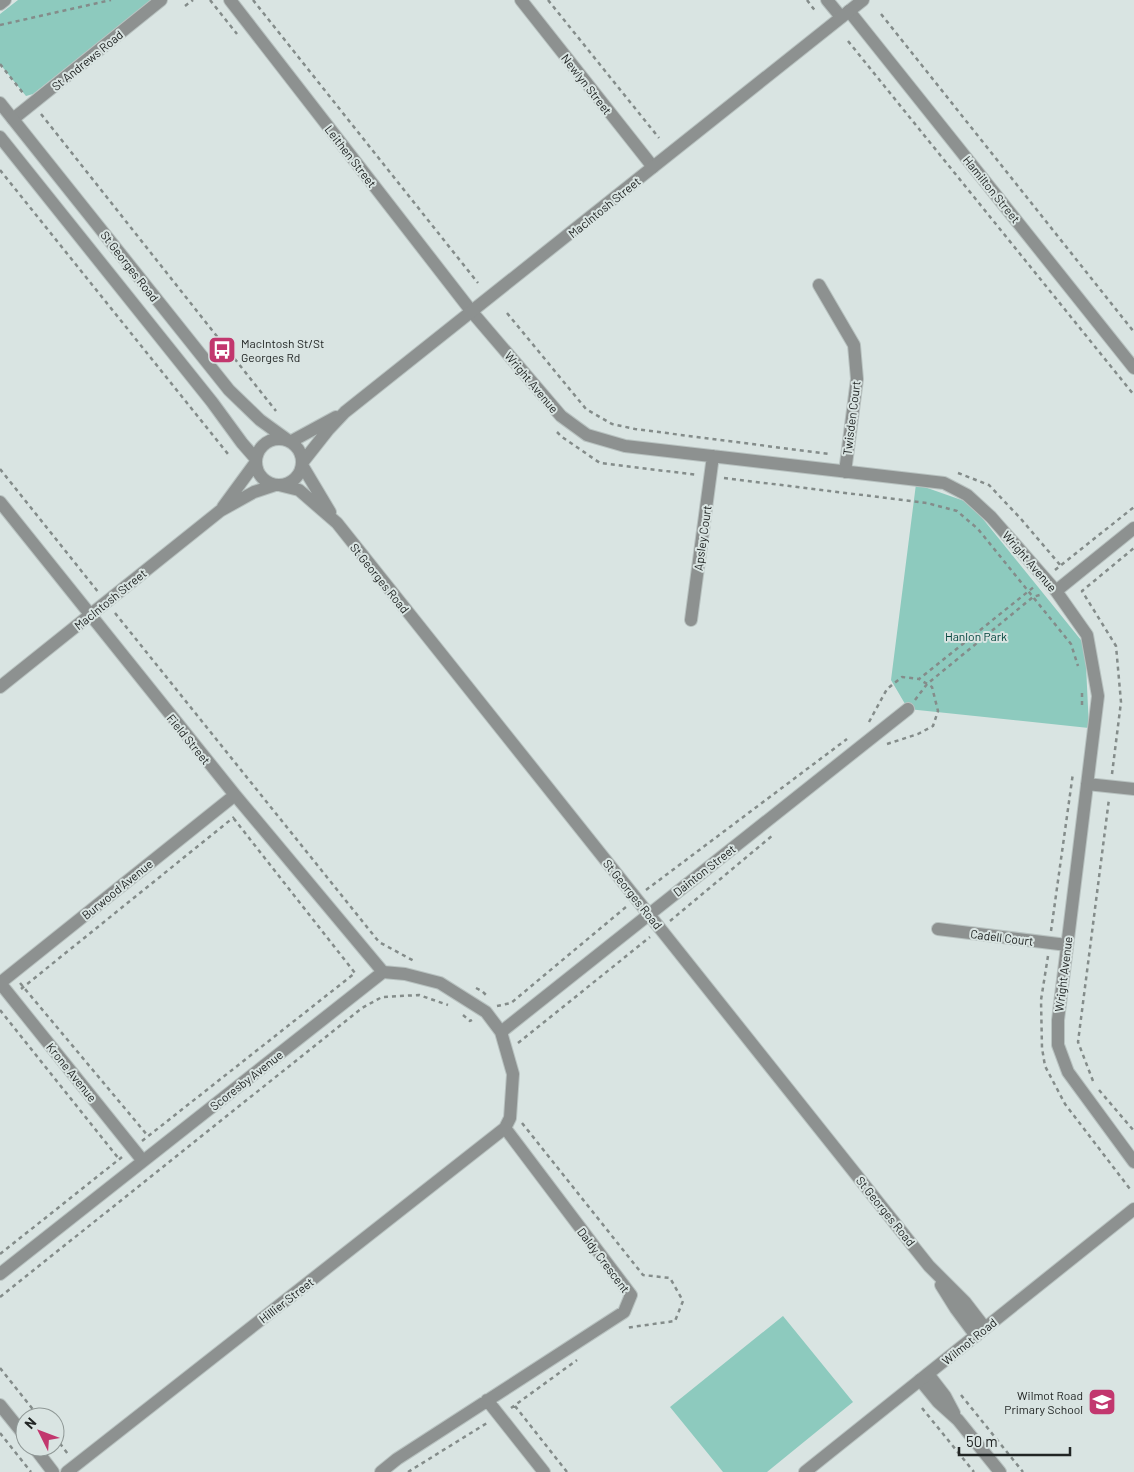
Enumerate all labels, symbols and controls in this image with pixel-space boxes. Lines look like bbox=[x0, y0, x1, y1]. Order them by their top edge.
street label: St Andrews Road bbox=[49, 27, 125, 93]
street label: Newlyn Street bbox=[559, 51, 615, 117]
street label: Leithen Street bbox=[322, 122, 380, 190]
street label: Hamilton Street bbox=[961, 153, 1023, 225]
street label: MacIntosh Street bbox=[565, 174, 643, 240]
street label: St Georges Road bbox=[98, 228, 162, 304]
bus stop icon: MacIntosh St/St Georges Rd bbox=[207, 335, 237, 365]
place label: MacIntosh St/St Georges Rd bbox=[241, 336, 324, 364]
street label: Wright Avenue bbox=[502, 349, 562, 415]
street label: Twisden Court bbox=[839, 380, 863, 456]
street label: Apsley Court bbox=[690, 504, 714, 572]
street label: Wright Avenue bbox=[1000, 528, 1060, 594]
street label: St Georges Road bbox=[348, 540, 412, 616]
street label: MacIntosh Street bbox=[71, 566, 149, 632]
park label: Hanlon Park bbox=[945, 629, 1007, 643]
street label: Field Street bbox=[164, 711, 214, 767]
street label: Dainton Street bbox=[670, 841, 738, 899]
street label: Burwood Avenue bbox=[79, 856, 155, 922]
street label: St Georges Road bbox=[601, 856, 665, 932]
street label: Cadell Court bbox=[970, 926, 1034, 948]
street label: Wright Avenue bbox=[1051, 936, 1075, 1012]
street label: Krone Avenue bbox=[44, 1040, 100, 1104]
street label: Scoresby Avenue bbox=[207, 1047, 285, 1113]
street label: St Georges Road bbox=[854, 1173, 918, 1249]
street label: Daldy Crescent bbox=[575, 1225, 633, 1295]
street label: Hillier Street bbox=[256, 1274, 316, 1326]
street label: Wilmot Road bbox=[939, 1315, 999, 1367]
school or university icon: Wilmot Road Primary School bbox=[1087, 1387, 1117, 1417]
place label: Wilmot Road Primary School bbox=[1004, 1388, 1083, 1416]
north arrow bbox=[15, 1407, 65, 1457]
text: N bbox=[21, 1414, 39, 1432]
scale bar bbox=[959, 1424, 1070, 1456]
text: 50 m bbox=[966, 1432, 998, 1450]

